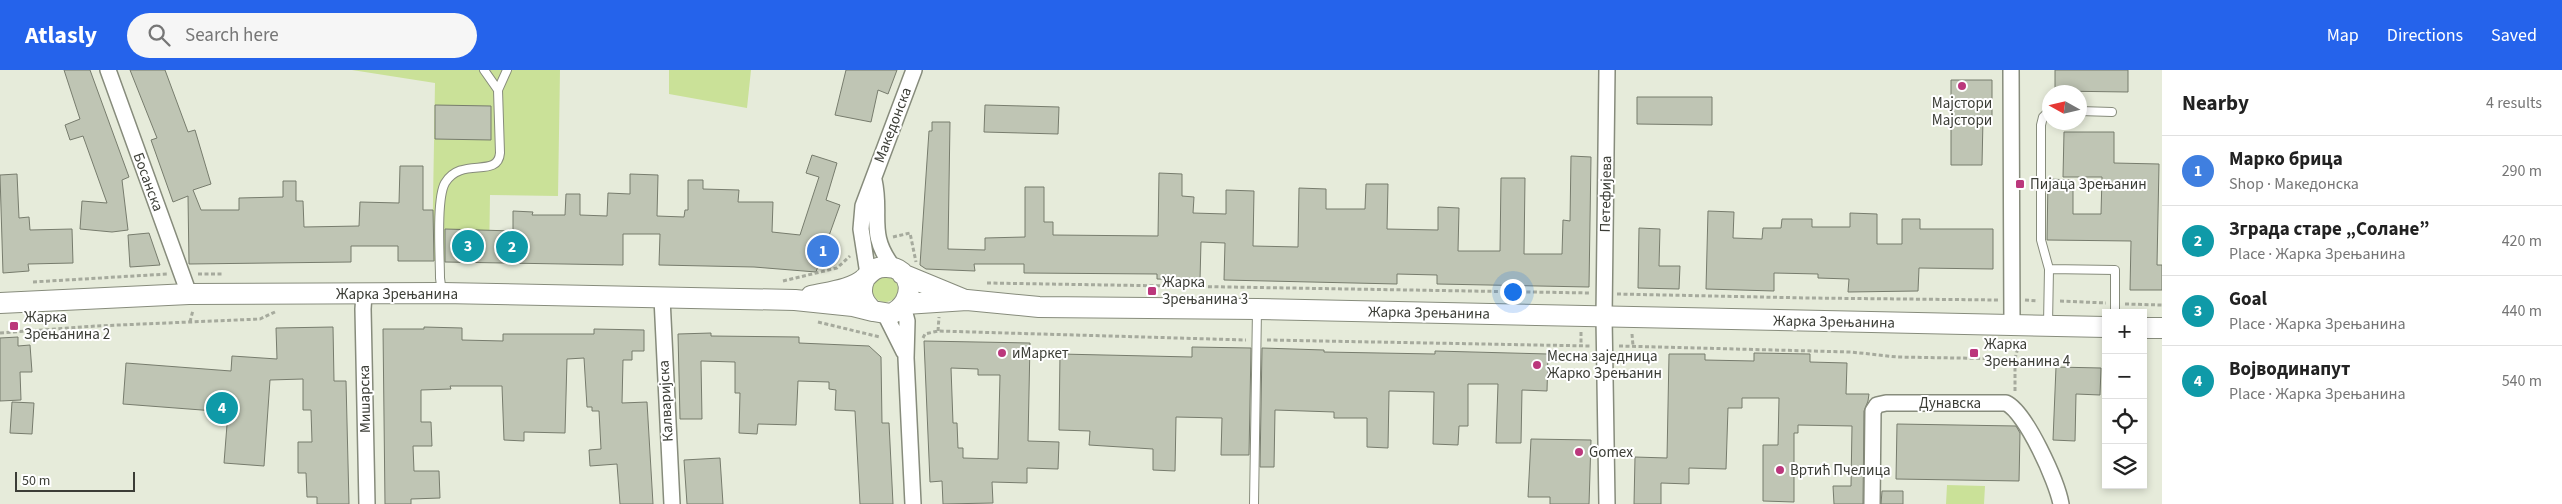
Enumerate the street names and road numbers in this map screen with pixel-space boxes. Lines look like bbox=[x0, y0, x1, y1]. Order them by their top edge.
street label: Македонска bbox=[869, 84, 917, 166]
street label: Босанска bbox=[128, 150, 168, 214]
street label: Петефијева bbox=[1595, 155, 1617, 233]
street label: Жарка Зрењанина bbox=[336, 284, 458, 305]
street label: Жарка Зрењанина bbox=[1368, 301, 1490, 325]
street label: Жарка Зрењанина bbox=[1773, 310, 1895, 334]
street label: Калваријска bbox=[653, 360, 679, 442]
street label: Мишарска bbox=[354, 365, 376, 433]
street label: Дунавска bbox=[1919, 393, 1981, 414]

